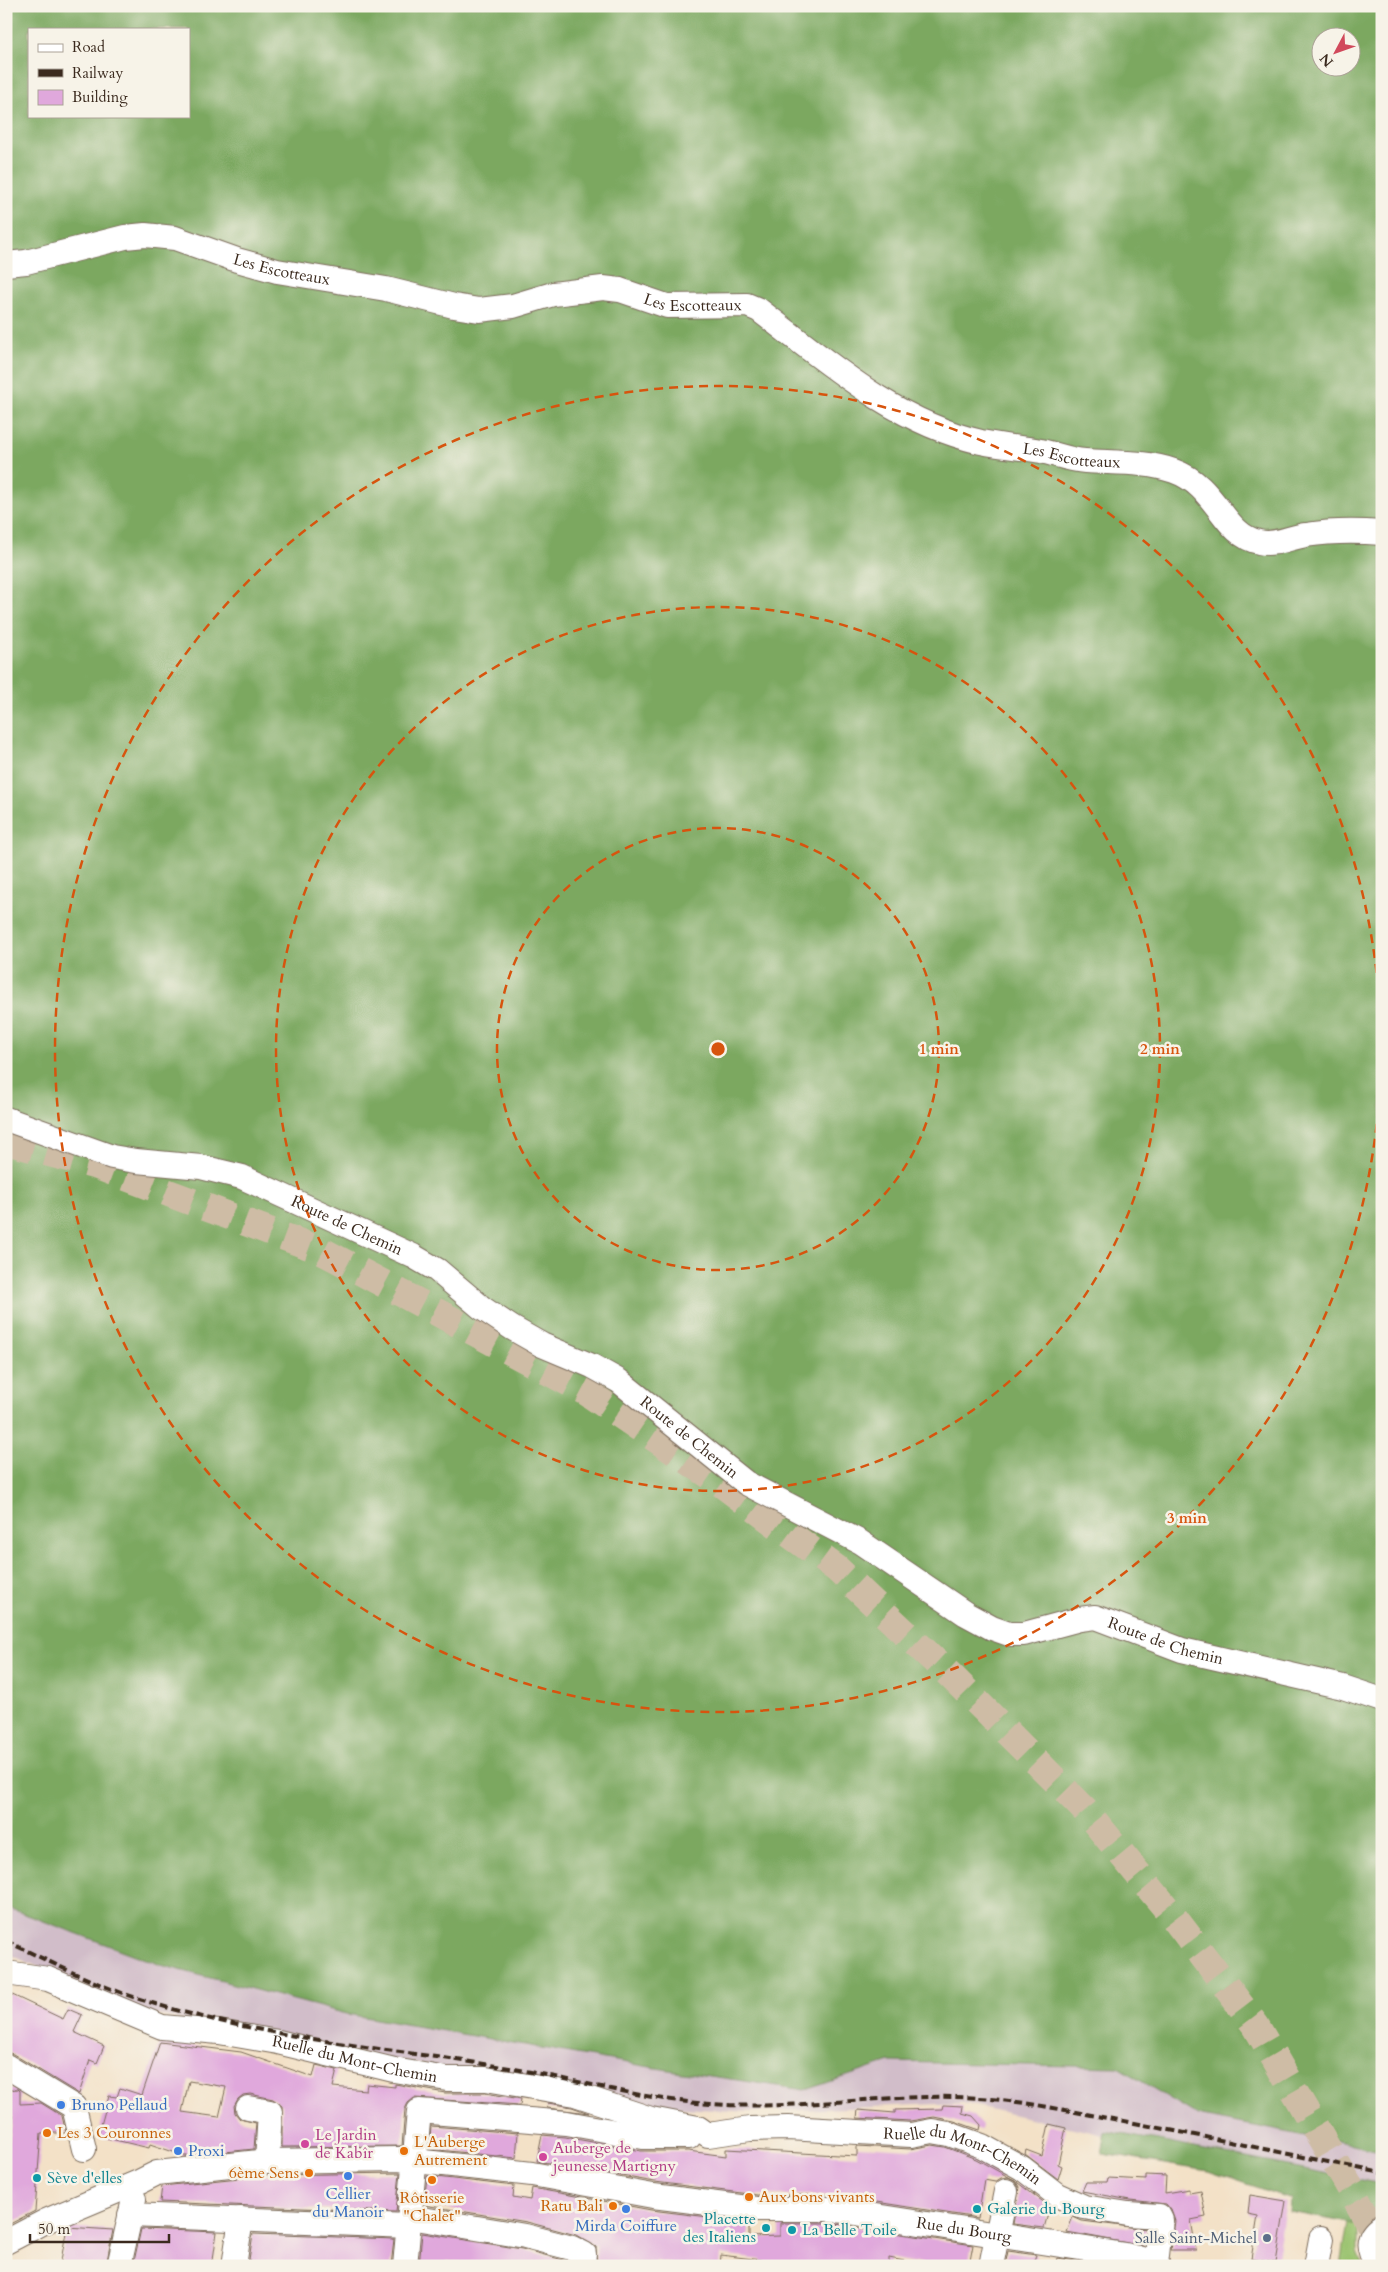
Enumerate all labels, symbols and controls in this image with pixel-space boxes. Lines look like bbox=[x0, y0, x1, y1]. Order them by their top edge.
legend bbox=[28, 28, 190, 118]
north arrow bbox=[1310, 28, 1360, 78]
text: Road bbox=[72, 37, 105, 57]
text: N bbox=[1315, 49, 1338, 71]
text: Railway bbox=[72, 63, 123, 83]
text: Building bbox=[72, 87, 128, 107]
street label: Les Escotteaux bbox=[231, 248, 332, 291]
street label: Les Escotteaux bbox=[641, 288, 742, 317]
street label: Les Escotteaux bbox=[1021, 438, 1121, 473]
text: 1 min bbox=[919, 1039, 959, 1059]
text: 2 min bbox=[1140, 1039, 1180, 1059]
centre of rings bbox=[709, 1040, 727, 1058]
street label: Route de Chemin bbox=[288, 1190, 406, 1261]
street label: Route de Chemin bbox=[635, 1391, 743, 1484]
text: 3 min bbox=[1167, 1508, 1207, 1528]
street label: Route de Chemin bbox=[1105, 1612, 1225, 1670]
street label: Ruelle du Mont-Chemin bbox=[271, 2030, 439, 2088]
place label: Bruno Pellaud bbox=[71, 2094, 168, 2116]
marker: Bruno Pellaud bbox=[55, 2099, 67, 2111]
street label: Ruelle du Mont-Chemin bbox=[883, 2120, 1046, 2190]
place label: Les 3 Couronnes bbox=[57, 2122, 171, 2144]
place label: Le Jardin de Kabîr bbox=[315, 2124, 377, 2164]
marker: Les 3 Couronnes bbox=[41, 2127, 53, 2139]
place label: L'Auberge Autrement bbox=[414, 2131, 487, 2171]
place label: Auberge de jeunesse Martigny bbox=[551, 2137, 677, 2177]
marker: Le Jardin de Kabîr bbox=[299, 2138, 311, 2150]
place label: Proxi bbox=[188, 2140, 225, 2162]
marker: Proxi bbox=[172, 2145, 184, 2157]
marker: L'Auberge Autrement bbox=[398, 2145, 410, 2157]
marker: Auberge de jeunesse Martigny bbox=[537, 2151, 549, 2163]
place label: 6ème Sens bbox=[229, 2162, 299, 2184]
place label: Sève d'elles bbox=[47, 2167, 122, 2189]
marker: 6ème Sens bbox=[303, 2167, 315, 2179]
marker: Cellier du Manoir bbox=[342, 2170, 354, 2182]
marker: Sève d'elles bbox=[31, 2172, 43, 2184]
marker: Rôtisserie "Chalet" bbox=[426, 2174, 438, 2186]
place label: Cellier du Manoir bbox=[312, 2183, 384, 2223]
place label: Aux bons vivants bbox=[759, 2186, 874, 2208]
place label: Rôtisserie "Chalet" bbox=[400, 2187, 464, 2227]
marker: Aux bons vivants bbox=[743, 2191, 755, 2203]
place label: Ratu Bali bbox=[541, 2195, 603, 2217]
place label: Galerie du Bourg bbox=[987, 2198, 1105, 2220]
marker: Ratu Bali bbox=[607, 2200, 619, 2212]
marker: Mirda Coiffure bbox=[620, 2203, 632, 2215]
marker: Galerie du Bourg bbox=[971, 2203, 983, 2215]
place label: Placette des Italiens bbox=[683, 2208, 756, 2248]
scale bar bbox=[30, 2212, 169, 2244]
street label: Rue du Bourg bbox=[915, 2212, 1013, 2248]
place label: Mirda Coiffure bbox=[575, 2215, 677, 2237]
text: 50 m bbox=[38, 2219, 70, 2239]
place label: La Belle Toile bbox=[802, 2219, 897, 2241]
marker: Placette des Italiens bbox=[760, 2222, 772, 2234]
marker: La Belle Toile bbox=[786, 2224, 798, 2236]
place label: Salle Saint-Michel bbox=[1135, 2227, 1257, 2249]
marker: Salle Saint-Michel bbox=[1261, 2232, 1273, 2244]

